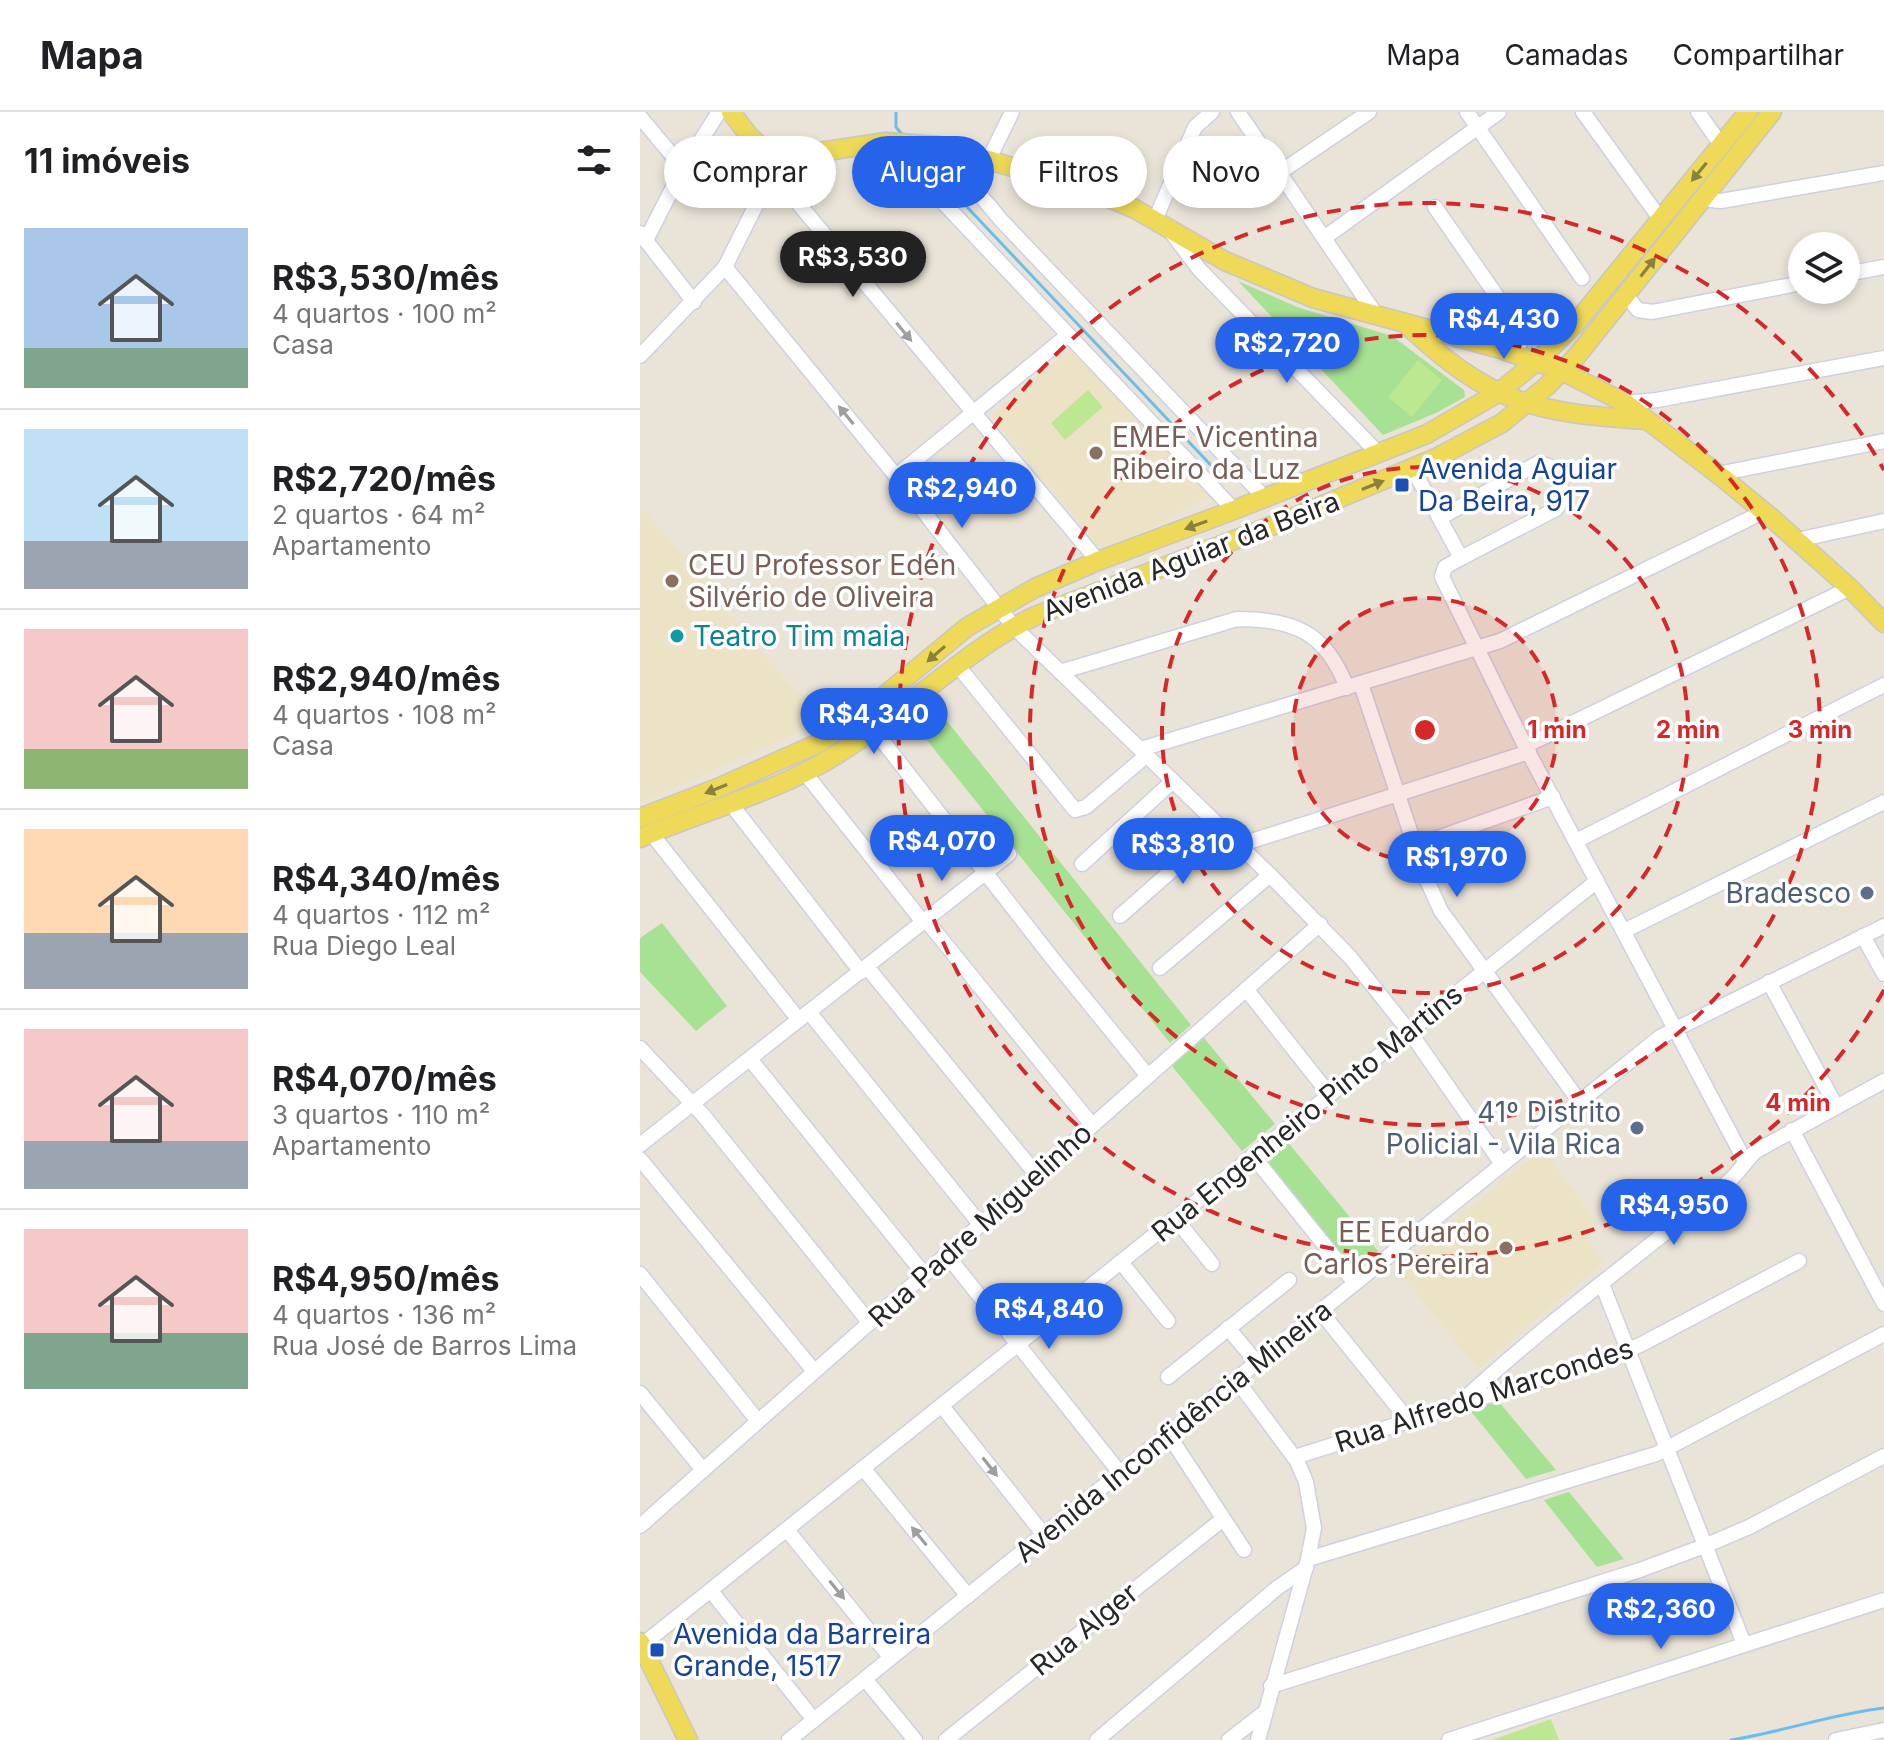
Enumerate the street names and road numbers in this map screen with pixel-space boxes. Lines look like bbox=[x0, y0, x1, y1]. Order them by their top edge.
street label: Avenida Aguiar da Beira bbox=[1038, 484, 1344, 628]
street label: Rua Engenheiro Pinto Martins bbox=[1145, 977, 1469, 1249]
street label: Rua Padre Miguelinho bbox=[861, 1116, 1099, 1334]
street label: Avenida Inconfidência Mineira bbox=[1008, 1293, 1338, 1569]
street label: Rua Alfredo Marcondes bbox=[1331, 1331, 1637, 1459]
street label: Rua Alger bbox=[1023, 1575, 1145, 1683]

